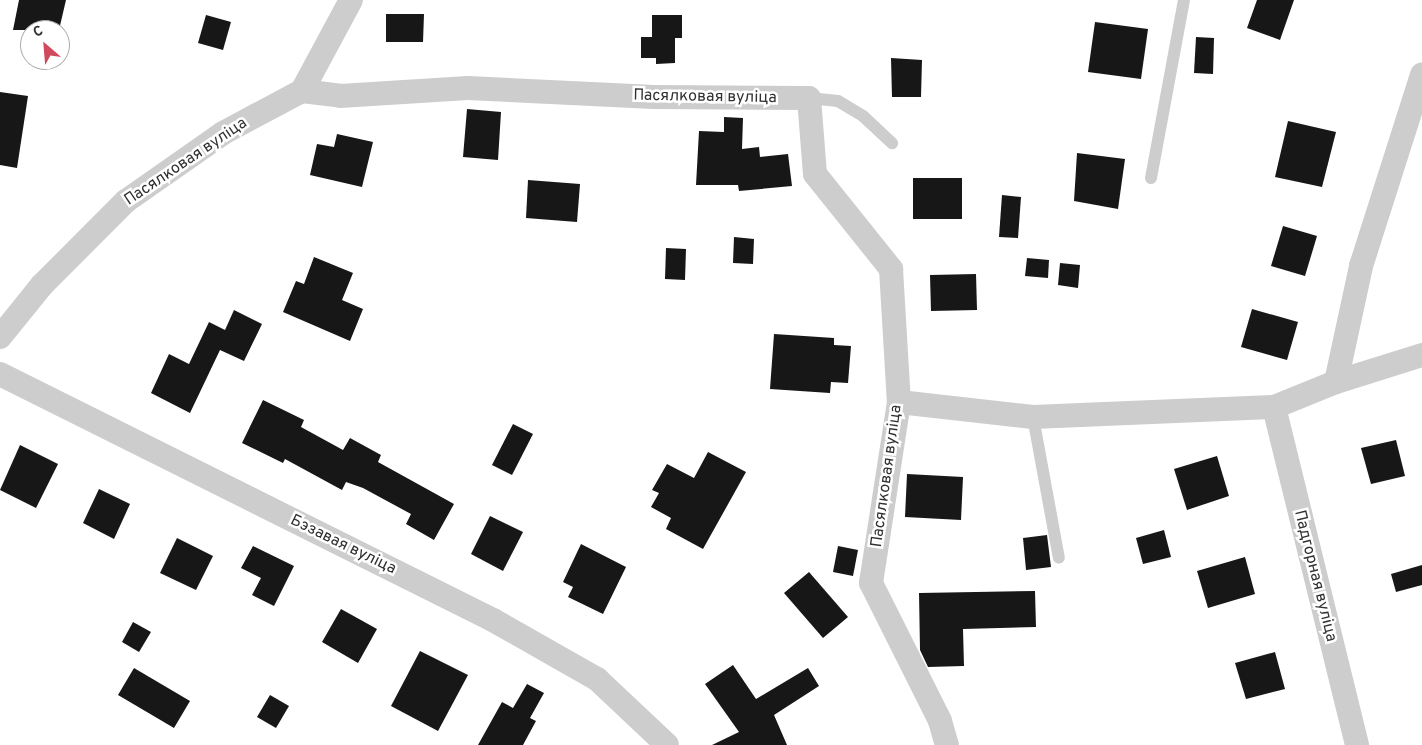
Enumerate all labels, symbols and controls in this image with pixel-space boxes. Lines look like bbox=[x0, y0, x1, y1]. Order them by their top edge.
north arrow bbox=[20, 20, 70, 70]
text: С bbox=[31, 22, 46, 42]
street label: Пасялковая вуліца bbox=[633, 86, 777, 108]
street label: Пасялковая вуліца bbox=[121, 114, 251, 210]
street label: Пасялковая вуліца bbox=[868, 404, 906, 548]
street label: Падгорная вуліца bbox=[1289, 508, 1341, 644]
street label: Бэзавая вуліца bbox=[287, 511, 399, 579]

